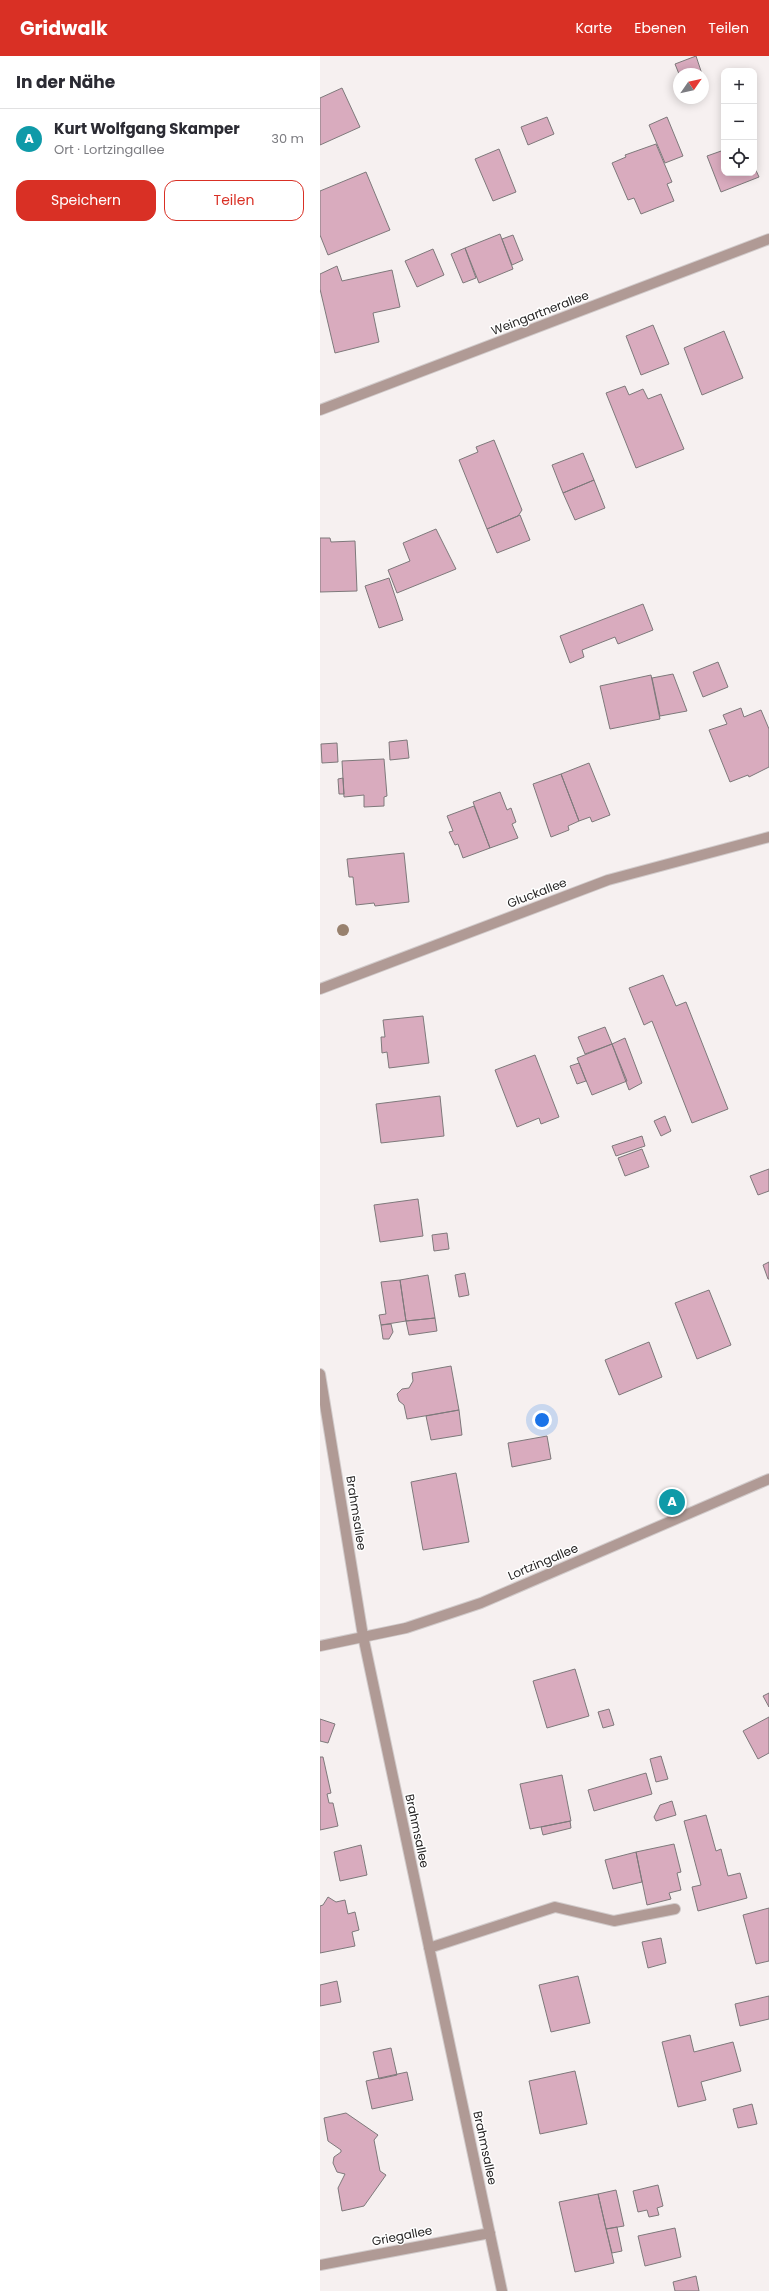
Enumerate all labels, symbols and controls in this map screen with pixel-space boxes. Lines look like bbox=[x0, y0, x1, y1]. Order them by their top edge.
text: Gridwalk bbox=[20, 15, 108, 42]
text: Karte bbox=[575, 18, 612, 38]
text: Ebenen bbox=[634, 18, 686, 38]
text: Teilen bbox=[708, 18, 749, 38]
north arrow bbox=[673, 68, 709, 104]
map controls bbox=[721, 68, 757, 176]
button: + bbox=[721, 68, 757, 104]
text: In der Nähe bbox=[16, 70, 115, 94]
button: − bbox=[721, 104, 757, 140]
text: Kurt Wolfgang Skamper bbox=[54, 118, 240, 139]
text: A bbox=[24, 129, 34, 148]
text: 30 m bbox=[271, 129, 304, 148]
text: Ort · Lortzingallee bbox=[54, 140, 165, 159]
button: locate bbox=[721, 140, 757, 176]
button: Speichern bbox=[16, 180, 156, 221]
button: Teilen bbox=[164, 180, 304, 221]
street label: Weingartnerallee bbox=[489, 286, 591, 339]
street label: Gluckallee bbox=[505, 873, 569, 912]
your location bbox=[532, 1410, 552, 1430]
street label: Brahmsallee bbox=[342, 1474, 371, 1551]
pin: A bbox=[659, 1487, 685, 1517]
street label: Lortzingallee bbox=[505, 1539, 581, 1584]
street label: Brahmsallee bbox=[401, 1792, 434, 1869]
street label: Brahmsallee bbox=[469, 2109, 502, 2186]
street label: Griegallee bbox=[370, 2221, 434, 2250]

